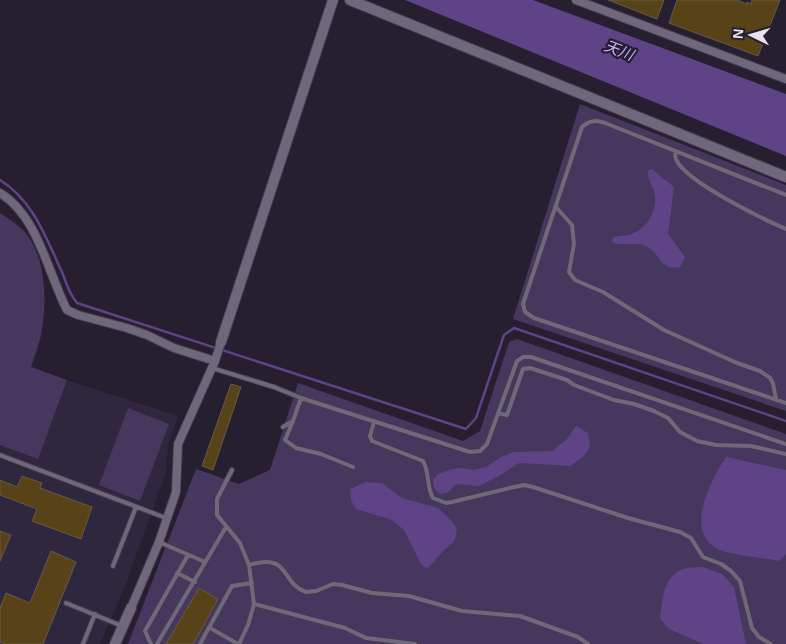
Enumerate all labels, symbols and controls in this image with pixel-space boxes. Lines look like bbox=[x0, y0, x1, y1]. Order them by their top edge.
north arrow bbox=[726, 10, 776, 60]
text: N bbox=[730, 28, 746, 40]
water label: 天川 bbox=[602, 37, 638, 64]

